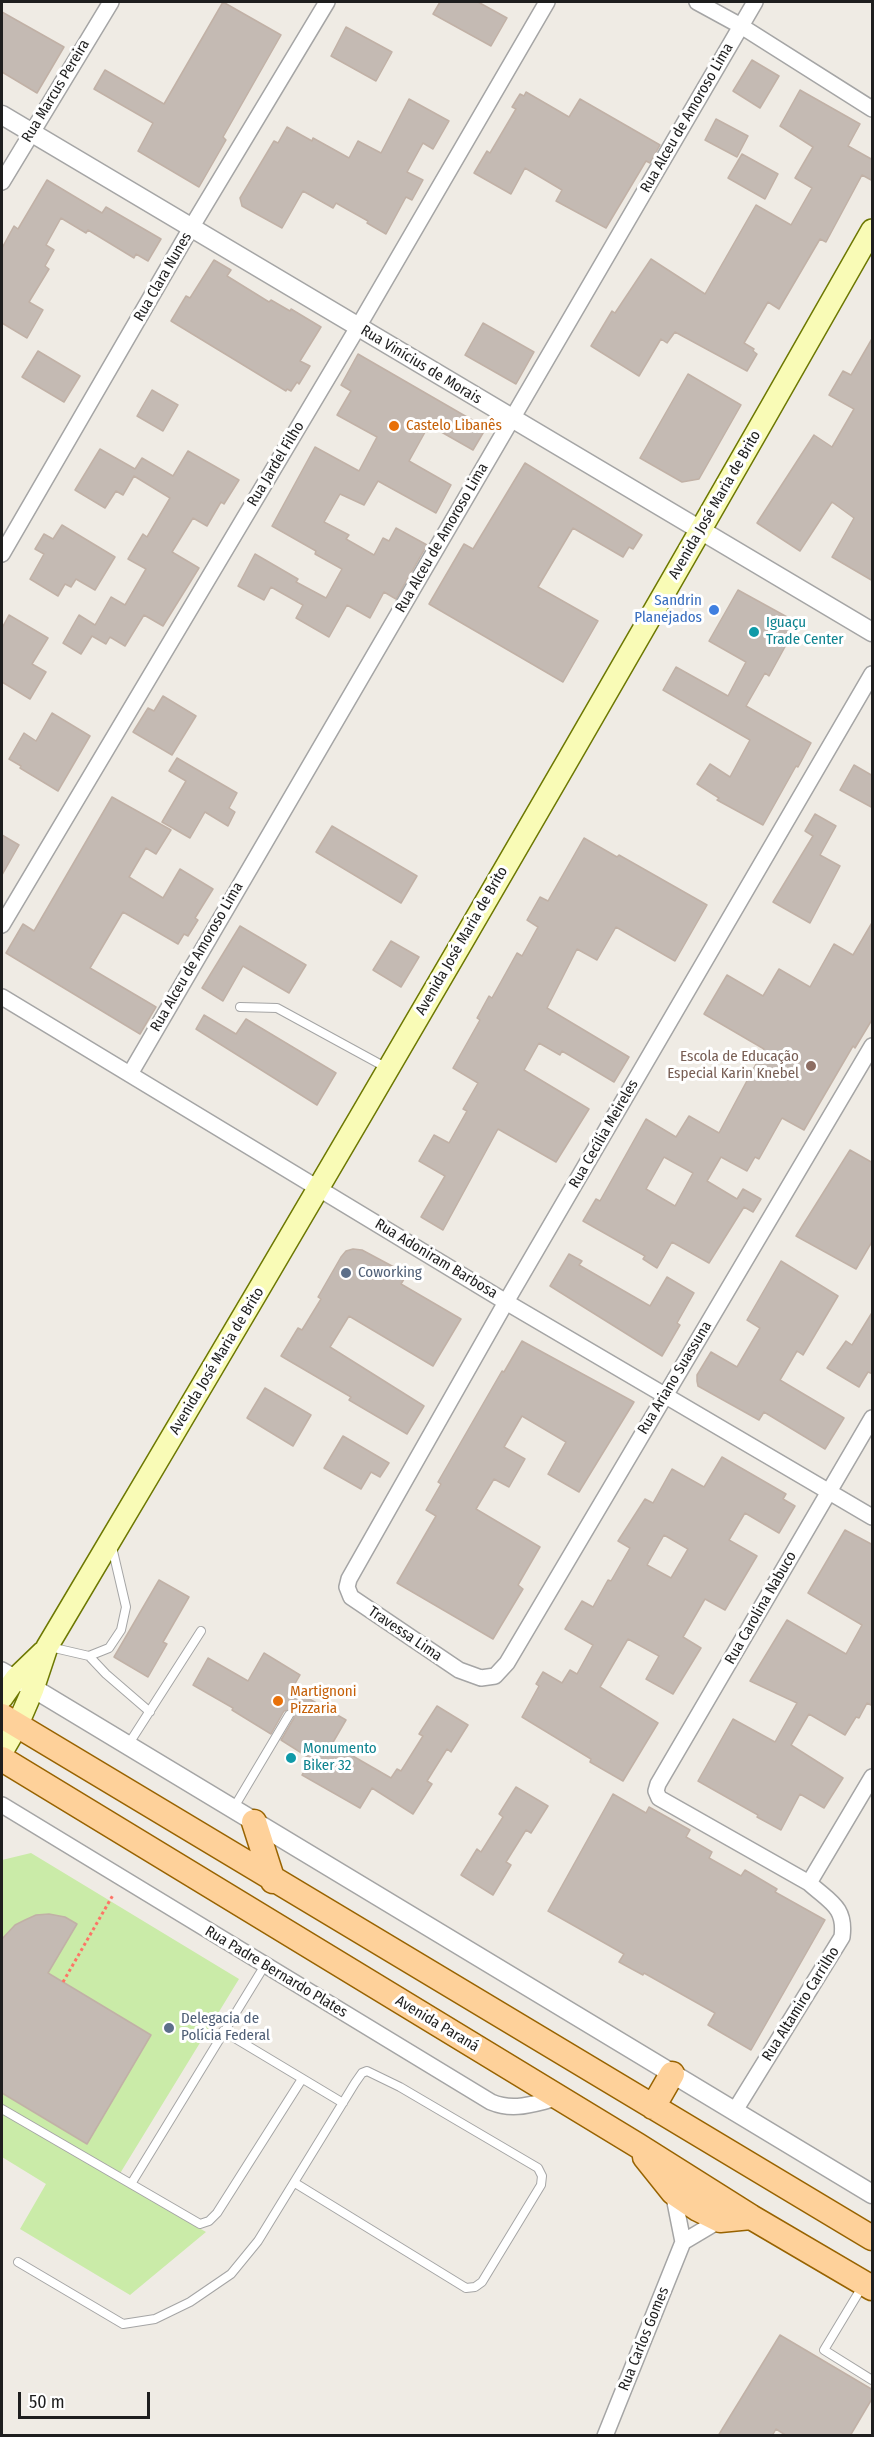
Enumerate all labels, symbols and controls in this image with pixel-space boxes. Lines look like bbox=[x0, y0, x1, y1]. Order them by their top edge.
street label: Rua Marcus Pereira bbox=[18, 36, 94, 146]
street label: Rua Alceu de Amoroso Lima bbox=[637, 40, 737, 196]
street label: Rua Clara Nunes bbox=[130, 229, 196, 325]
street label: Rua Vinícius de Morais bbox=[357, 322, 485, 408]
place label: Castelo Libanês bbox=[406, 417, 502, 435]
street label: Rua Jardel Filho bbox=[244, 418, 308, 510]
marker: Castelo Libanês bbox=[387, 419, 401, 433]
street label: Avenida José Maria de Brito bbox=[665, 428, 765, 582]
street label: Rua Alceu de Amoroso Lima bbox=[392, 460, 492, 616]
place label: Sandrin Planejados bbox=[634, 592, 702, 627]
marker: Sandrin Planejados bbox=[707, 603, 721, 617]
place label: Iguaçu Trade Center bbox=[766, 614, 844, 649]
marker: Iguaçu Trade Center bbox=[747, 625, 761, 639]
street label: Avenida José Maria de Brito bbox=[412, 864, 512, 1018]
street label: Rua Alceu de Amoroso Lima bbox=[147, 879, 247, 1035]
place label: Escola de Educação Especial Karin Knebel bbox=[667, 1048, 799, 1083]
marker: Escola de Educação Especial Karin Knebel bbox=[804, 1059, 818, 1073]
street label: Rua Cecília Meireles bbox=[566, 1077, 642, 1191]
street label: Rua Adoniram Barbosa bbox=[371, 1215, 501, 1303]
place label: Coworking bbox=[358, 1264, 422, 1282]
marker: Coworking bbox=[339, 1266, 353, 1280]
street label: Avenida José Maria de Brito bbox=[166, 1284, 268, 1438]
street label: Rua Ariano Suassuna bbox=[634, 1318, 716, 1438]
street label: Rua Carolina Nabuco bbox=[721, 1548, 801, 1668]
street label: Travessa Lima bbox=[365, 1603, 445, 1665]
place label: Martignoni Pizzaria bbox=[290, 1683, 356, 1718]
marker: Martignoni Pizzaria bbox=[271, 1694, 285, 1708]
place label: Monumento Biker 32 bbox=[303, 1740, 377, 1775]
marker: Monumento Biker 32 bbox=[284, 1751, 298, 1765]
street label: Rua Padre Bernardo Plates bbox=[202, 1922, 350, 2022]
street label: Rua Altamiro Carrilho bbox=[759, 1944, 843, 2064]
street label: Avenida Paraná bbox=[392, 1992, 482, 2056]
place label: Delegacia de Polícia Federal bbox=[181, 2010, 270, 2045]
marker: Delegacia de Polícia Federal bbox=[162, 2021, 176, 2035]
street label: Rua Carlos Gomes bbox=[615, 2284, 673, 2394]
scale bar bbox=[21, 2380, 153, 2418]
text: 50 m bbox=[29, 2391, 65, 2413]

